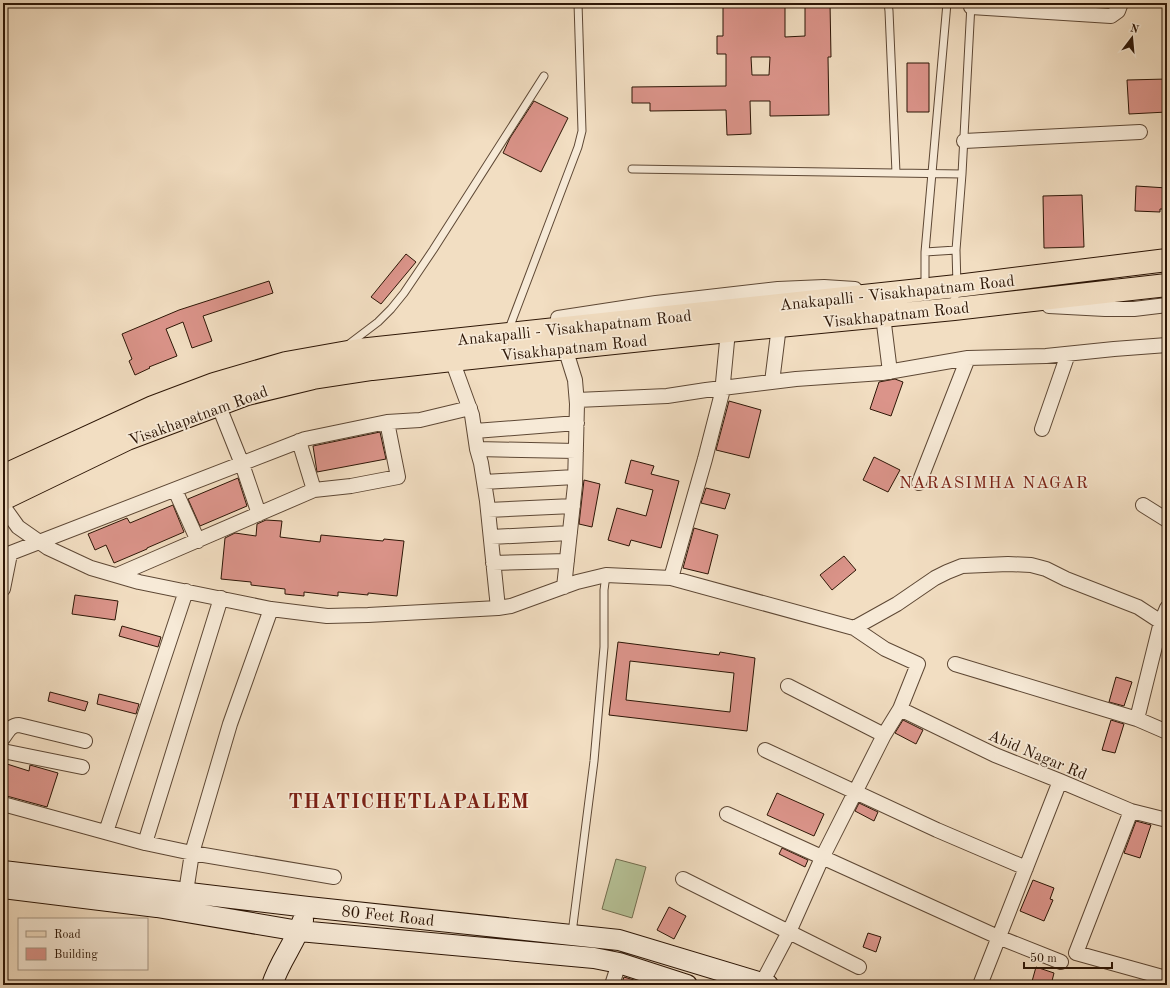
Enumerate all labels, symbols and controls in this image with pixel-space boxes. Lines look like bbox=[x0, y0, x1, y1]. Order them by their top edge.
north arrow bbox=[1112, 18, 1152, 58]
text: N bbox=[1129, 23, 1140, 36]
street label: Anakapalli - Visakhapatnam Road bbox=[779, 274, 1015, 314]
street label: Visakhapatnam Road bbox=[822, 300, 970, 332]
street label: Anakapalli - Visakhapatnam Road bbox=[456, 305, 692, 349]
street label: Visakhapatnam Road bbox=[500, 330, 648, 364]
street label: Visakhapatnam Road bbox=[127, 384, 270, 450]
district label: NARASIMHA NAGAR bbox=[899, 475, 1089, 492]
street label: Abid Nagar Rd bbox=[986, 728, 1089, 784]
district label: THATICHETLAPALEM bbox=[288, 793, 530, 813]
street label: 80 Feet Road bbox=[341, 904, 435, 930]
legend bbox=[18, 918, 148, 970]
text: Road bbox=[54, 929, 81, 941]
scale bar bbox=[1024, 944, 1112, 970]
text: Building bbox=[54, 949, 98, 961]
text: 50 m bbox=[1030, 952, 1057, 965]

